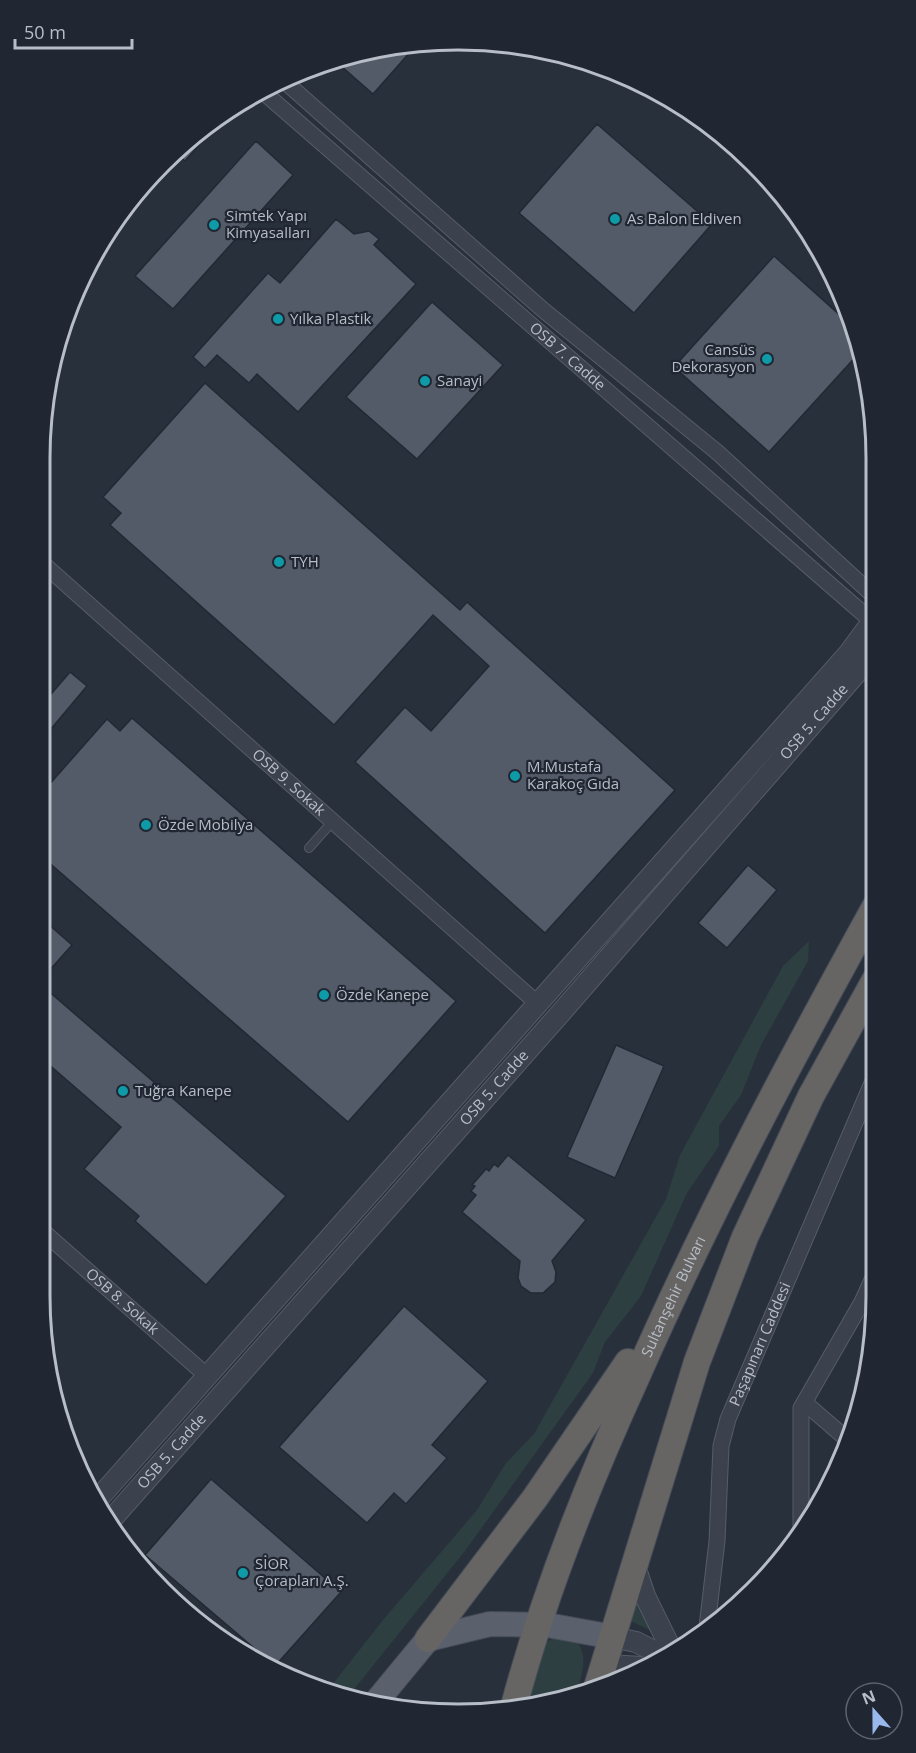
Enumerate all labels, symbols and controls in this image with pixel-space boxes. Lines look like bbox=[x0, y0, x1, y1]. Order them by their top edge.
scale bar bbox=[15, 12, 132, 50]
text: 50 m bbox=[24, 20, 66, 44]
place label: Simtek Yapı Kimyasalları bbox=[226, 205, 310, 242]
place label: As Balon Eldiven bbox=[627, 208, 742, 228]
marker: As Balon Eldiven bbox=[608, 212, 622, 226]
marker: Simtek Yapı Kimyasalları bbox=[207, 218, 221, 232]
place label: Yılka Plastik bbox=[290, 308, 371, 328]
marker: Yılka Plastik bbox=[271, 312, 285, 326]
street label: OSB 7. Cadde bbox=[526, 317, 610, 394]
place label: Cansüs Dekorasyon bbox=[671, 339, 755, 376]
marker: Cansüs Dekorasyon bbox=[760, 352, 774, 366]
place label: Sanayi bbox=[437, 370, 482, 390]
marker: Sanayi bbox=[418, 374, 432, 388]
place label: TYH bbox=[291, 551, 319, 571]
marker: TYH bbox=[272, 555, 286, 569]
street label: OSB 5. Cadde bbox=[775, 679, 852, 763]
street label: OSB 9. Sokak bbox=[249, 744, 330, 819]
place label: M.Mustafa Karakoç Gıda bbox=[527, 756, 619, 793]
marker: M.Mustafa Karakoç Gıda bbox=[508, 769, 522, 783]
place label: Özde Mobilya bbox=[158, 814, 253, 834]
marker: Özde Mobilya bbox=[139, 818, 153, 832]
place label: Özde Kanepe bbox=[336, 984, 429, 1004]
marker: Özde Kanepe bbox=[317, 988, 331, 1002]
street label: OSB 5. Cadde bbox=[455, 1045, 532, 1129]
place label: Tuğra Kanepe bbox=[135, 1080, 232, 1100]
marker: Tuğra Kanepe bbox=[116, 1084, 130, 1098]
street label: Sultanşehir Bulvarı bbox=[636, 1232, 710, 1360]
street label: OSB 8. Sokak bbox=[82, 1263, 164, 1338]
street label: Paşapınarı Caddesi bbox=[724, 1279, 795, 1409]
street label: OSB 5. Cadde bbox=[132, 1409, 210, 1493]
place label: SİOR Çorapları A.Ş. bbox=[255, 1553, 349, 1590]
marker: SİOR Çorapları A.Ş. bbox=[236, 1566, 250, 1580]
north arrow bbox=[844, 1681, 904, 1741]
text: N bbox=[859, 1684, 879, 1710]

